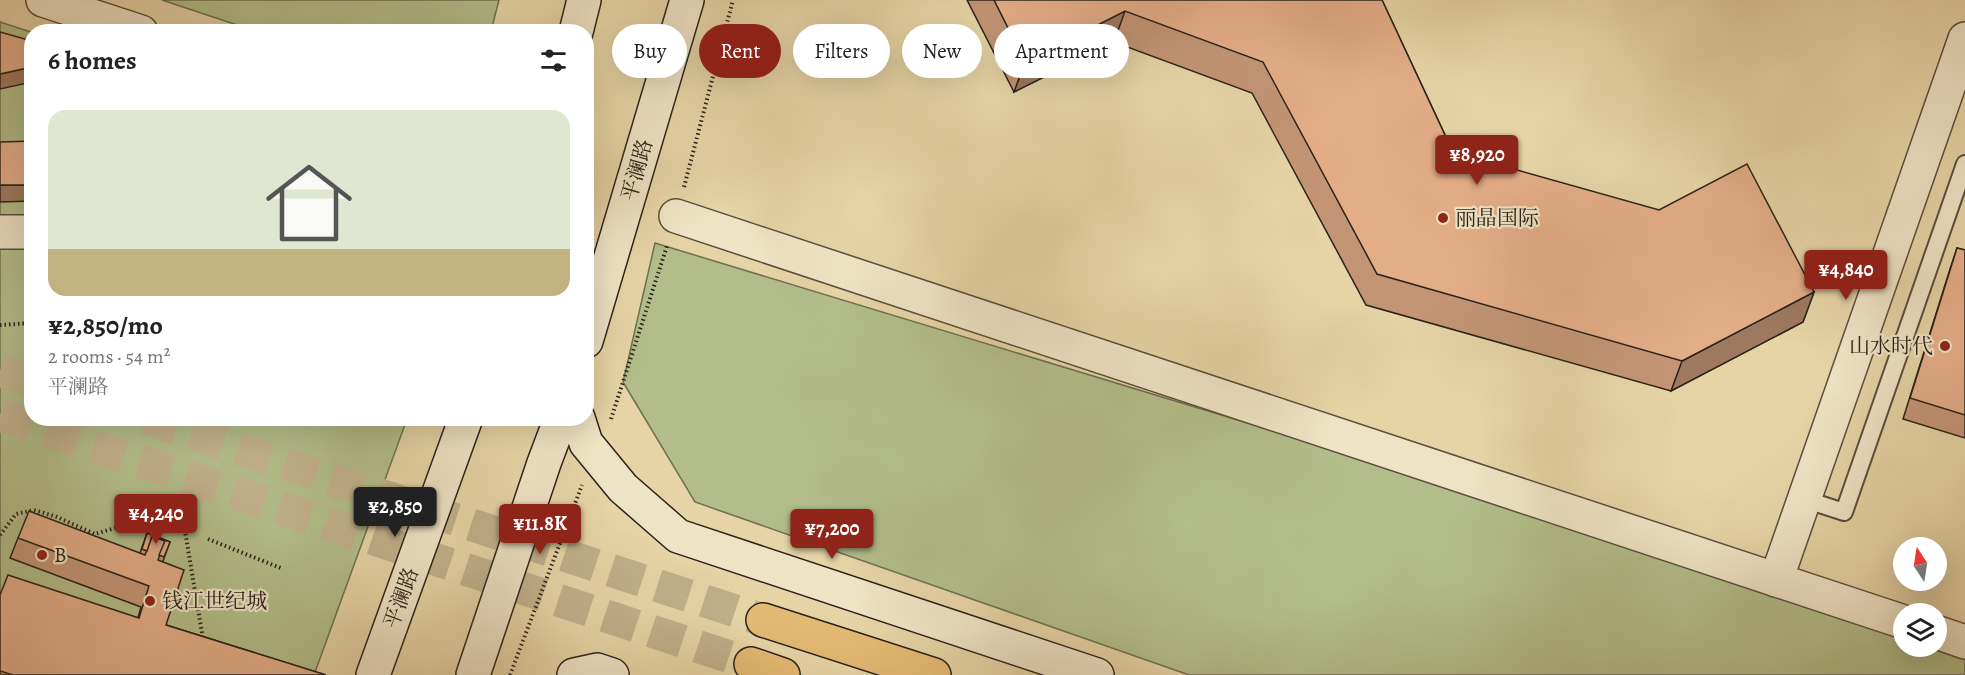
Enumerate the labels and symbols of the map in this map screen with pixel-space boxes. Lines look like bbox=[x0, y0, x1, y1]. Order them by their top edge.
pin: ¥8,920 bbox=[1428, 135, 1526, 186]
street label: 平澜路 bbox=[615, 136, 659, 204]
place label: 丽晶国际 bbox=[1455, 204, 1539, 232]
marker: 丽晶国际 bbox=[1436, 211, 1450, 225]
pin: ¥4,840 bbox=[1797, 250, 1895, 301]
place label: 山水时代 bbox=[1849, 332, 1933, 360]
marker: 山水时代 bbox=[1938, 339, 1952, 353]
pin: ¥2,850 bbox=[346, 487, 444, 538]
pin: ¥4,240 bbox=[107, 494, 205, 545]
pin: ¥11.8K bbox=[491, 504, 589, 555]
pin: ¥7,200 bbox=[783, 509, 881, 560]
north arrow bbox=[1893, 537, 1947, 591]
place label: B bbox=[54, 541, 67, 569]
marker: B bbox=[35, 548, 49, 562]
street label: 平澜路 bbox=[377, 564, 425, 632]
place label: 钱江世纪城 bbox=[162, 587, 267, 615]
marker: 钱江世纪城 bbox=[143, 594, 157, 608]

